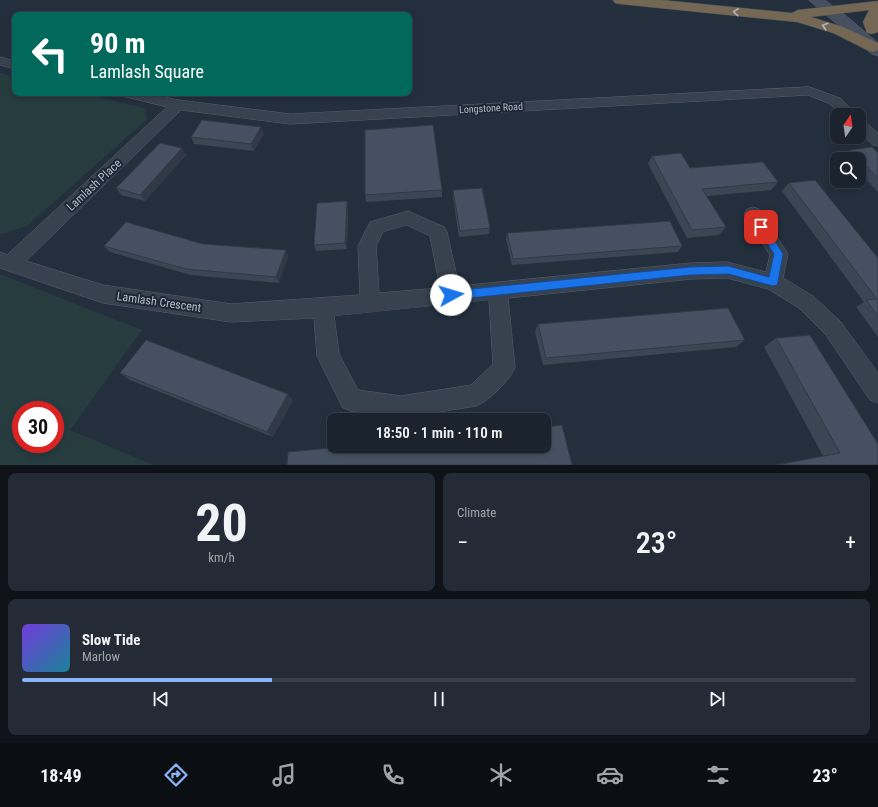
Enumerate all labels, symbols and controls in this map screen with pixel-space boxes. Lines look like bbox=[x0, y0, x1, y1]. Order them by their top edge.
one-way arrow bbox=[733, 7, 739, 16]
one-way arrow bbox=[821, 22, 828, 31]
text: 90 m bbox=[90, 27, 146, 60]
icon: left bbox=[24, 28, 76, 80]
text: Lamlash Square bbox=[90, 61, 204, 82]
street label: Longstone Road bbox=[459, 101, 523, 115]
north arrow bbox=[830, 108, 866, 144]
map controls bbox=[830, 108, 866, 188]
button: search bbox=[830, 152, 866, 188]
street label: Lamlash Place bbox=[64, 156, 124, 214]
pin bbox=[744, 210, 778, 244]
icon: arrive bbox=[750, 216, 772, 238]
position arrow bbox=[430, 274, 472, 316]
street label: Lamlash Crescent bbox=[116, 289, 202, 315]
speed limit sign: 30 bbox=[12, 401, 64, 453]
text: 18:50 · 1 min · 110 m bbox=[376, 424, 502, 442]
text: 20 bbox=[195, 493, 248, 554]
text: Climate bbox=[457, 505, 496, 520]
text: 23° bbox=[636, 525, 677, 560]
text: − bbox=[457, 530, 468, 555]
text: + bbox=[845, 530, 856, 555]
text: km/h bbox=[208, 550, 235, 565]
text: Slow Tide bbox=[82, 631, 140, 649]
text: Marlow bbox=[82, 649, 120, 664]
icon: previous bbox=[150, 688, 172, 710]
icon: pause bbox=[428, 688, 450, 710]
icon: next bbox=[706, 688, 728, 710]
icon: directions bbox=[162, 761, 190, 789]
icon: music bbox=[270, 761, 298, 789]
icon: phone bbox=[379, 761, 407, 789]
icon: climate bbox=[487, 761, 515, 789]
icon: car bbox=[596, 761, 624, 789]
icon: filters bbox=[704, 761, 732, 789]
text: 18:49 bbox=[40, 765, 82, 786]
text: 23° bbox=[812, 765, 838, 786]

